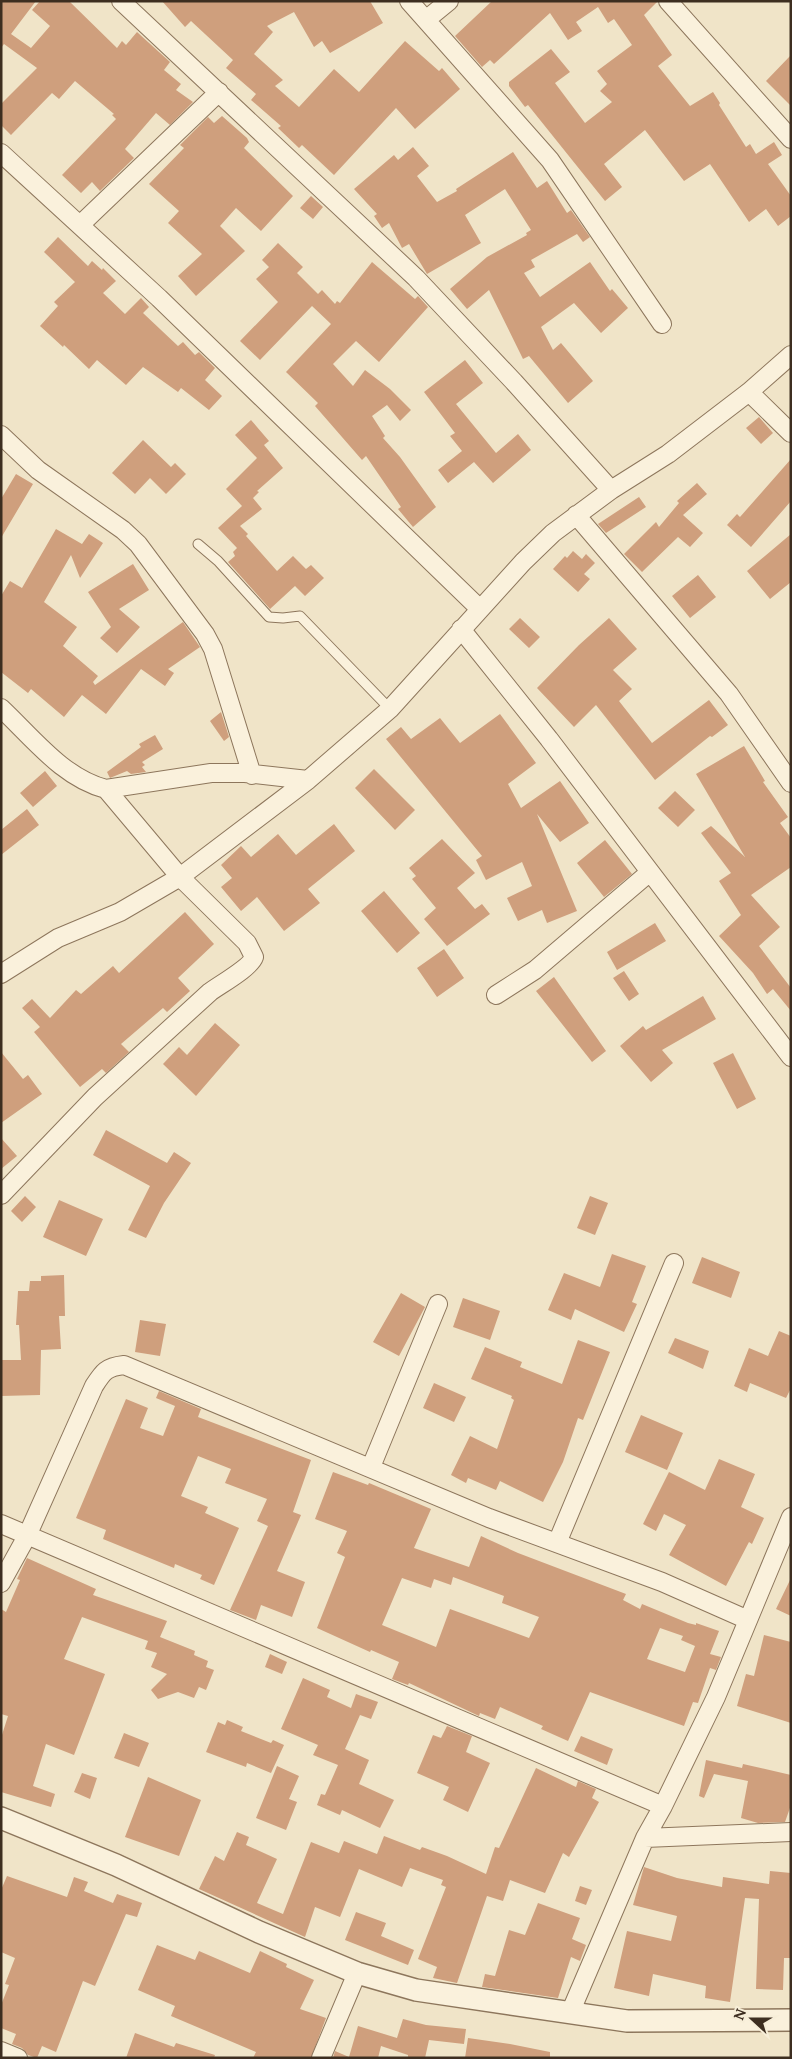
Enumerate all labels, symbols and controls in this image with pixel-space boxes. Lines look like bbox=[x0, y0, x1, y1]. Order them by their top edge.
north arrow bbox=[727, 1994, 777, 2044]
text: N bbox=[730, 2006, 750, 2023]

